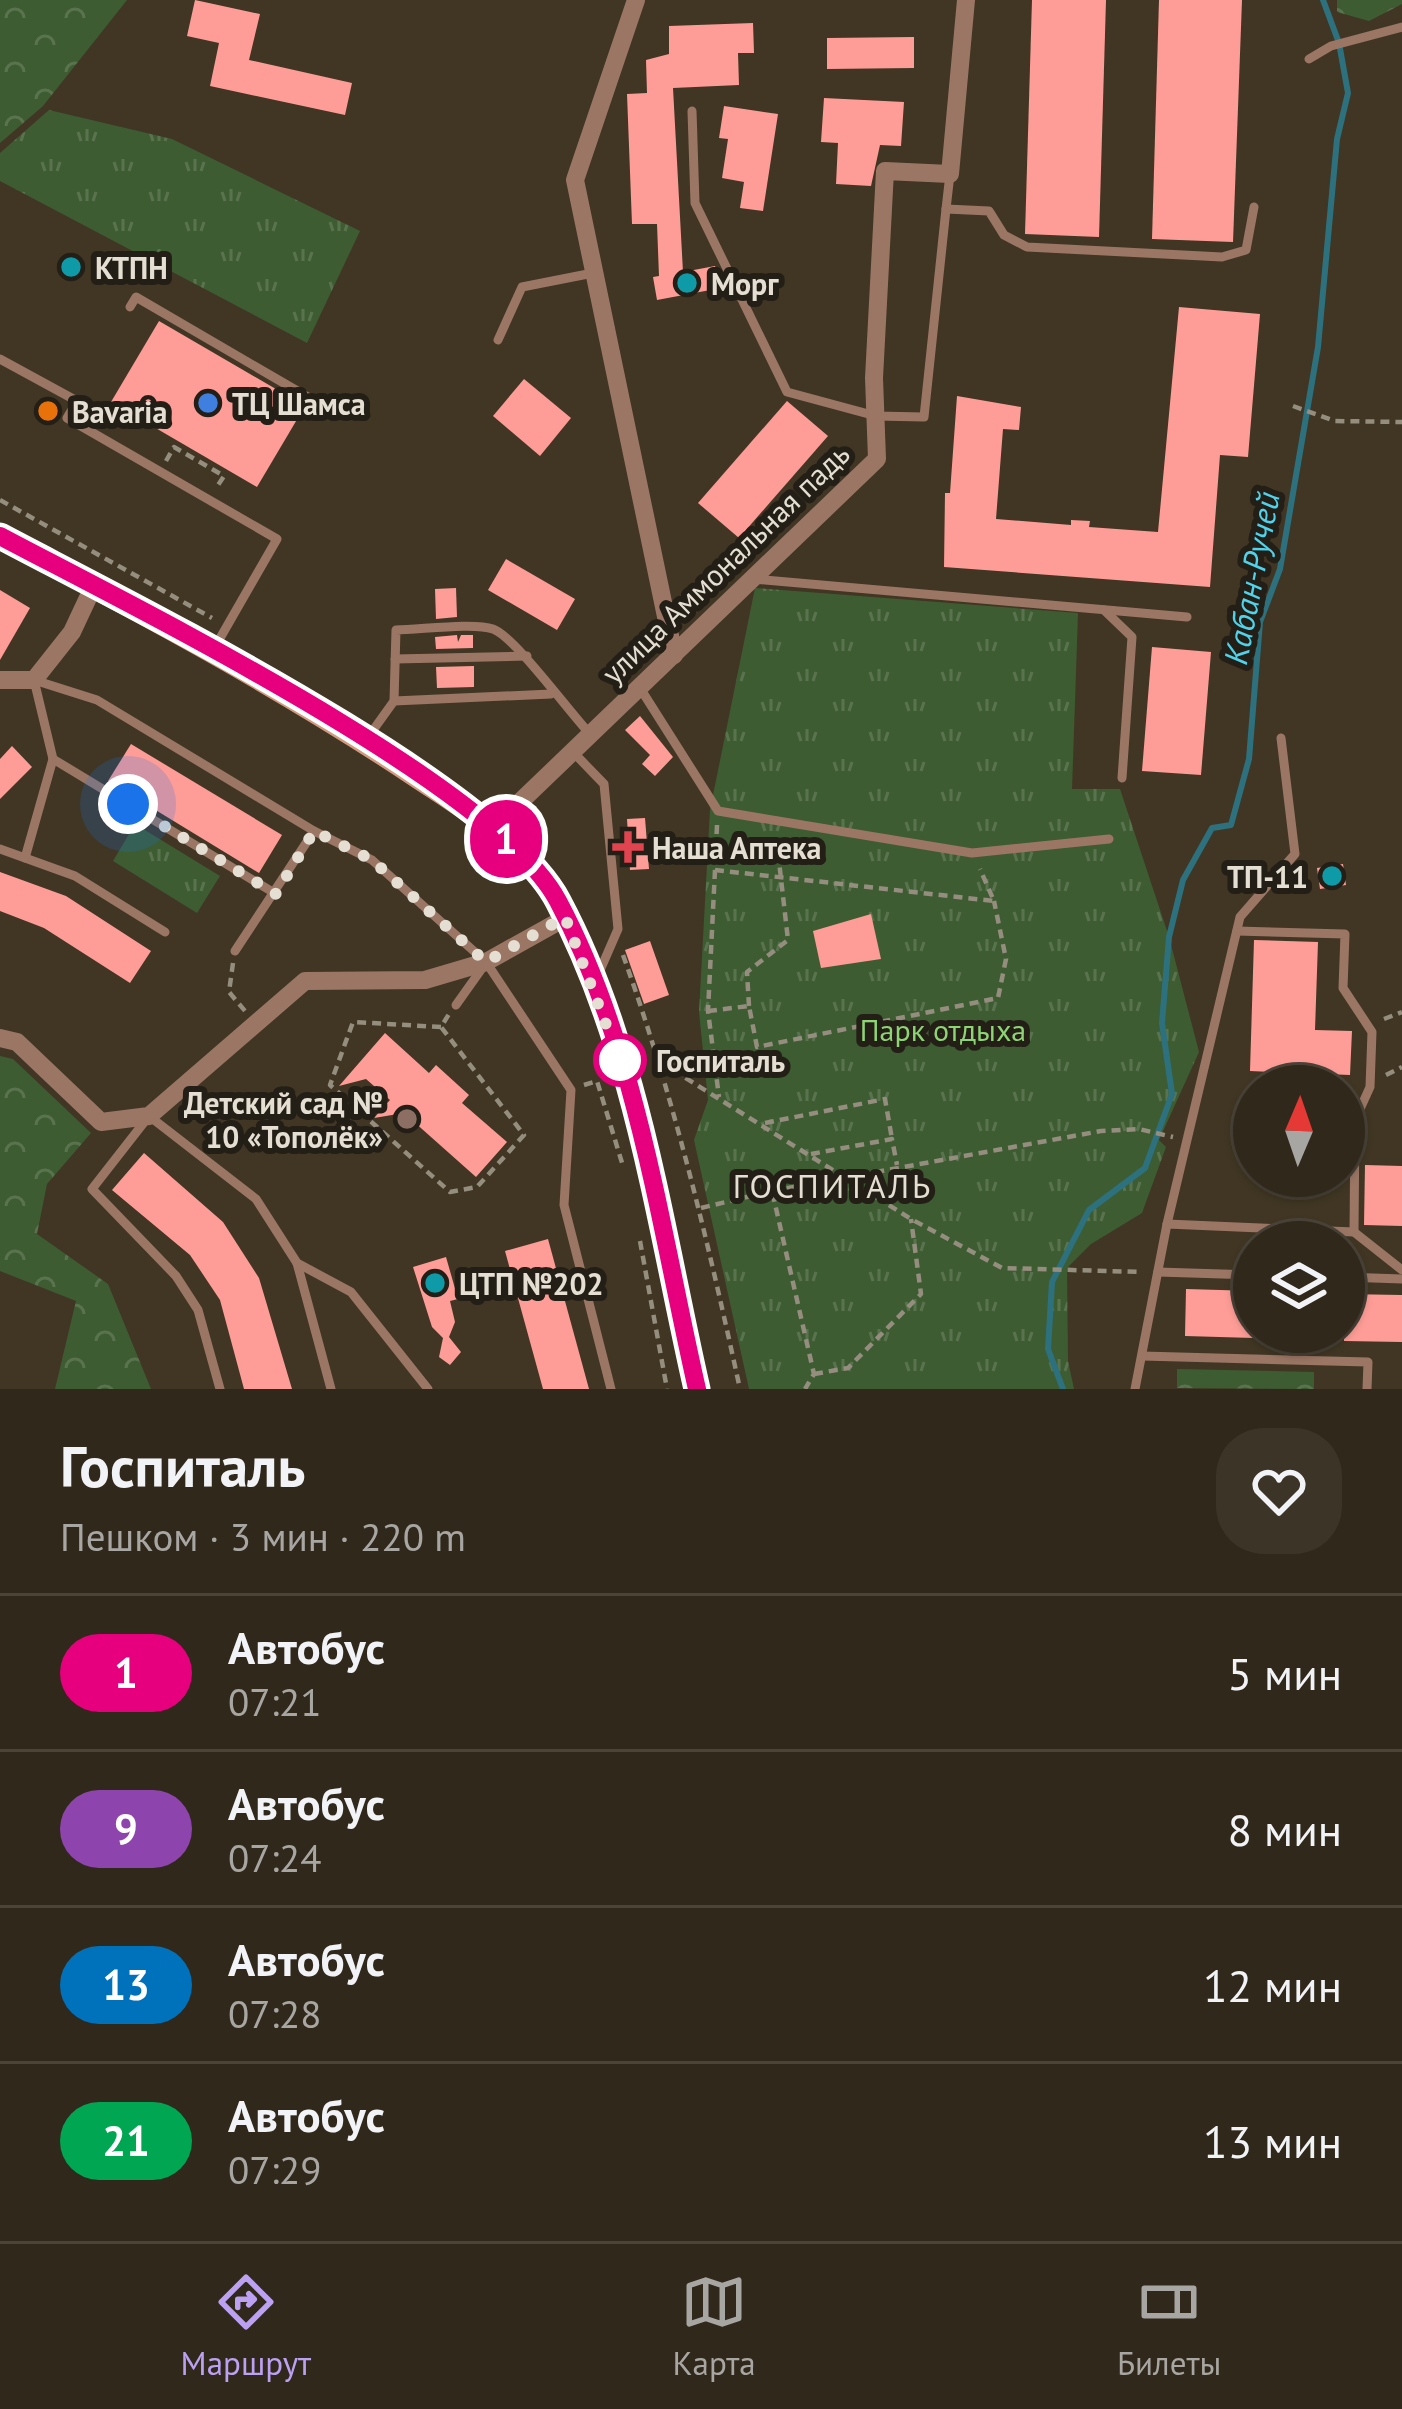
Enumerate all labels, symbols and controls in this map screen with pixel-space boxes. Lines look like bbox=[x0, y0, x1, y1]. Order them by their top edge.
place label: КТПН bbox=[95, 248, 168, 287]
marker: КТПН bbox=[58, 254, 84, 280]
place label: Морг bbox=[711, 264, 779, 303]
marker: Морг bbox=[674, 270, 700, 296]
place label: ТЦ Шамса bbox=[232, 384, 366, 423]
marker: ТЦ Шамса bbox=[195, 390, 221, 416]
place label: Bavaria bbox=[72, 392, 167, 431]
marker: Bavaria bbox=[35, 398, 61, 424]
street label: улица Аммональная падь bbox=[593, 434, 857, 692]
water label: Кабан-Ручей bbox=[1213, 488, 1289, 668]
your location bbox=[98, 774, 158, 834]
line badge: 1 bbox=[467, 800, 545, 878]
text: 1 bbox=[494, 811, 518, 866]
place label: Наша Аптека bbox=[652, 828, 822, 867]
marker: Наша Аптека bbox=[615, 834, 641, 860]
place label: ТП-11 bbox=[1227, 857, 1308, 896]
marker: ТП-11 bbox=[1319, 863, 1345, 889]
park label: Парк отдыха bbox=[860, 1010, 1026, 1049]
marker: Госпиталь bbox=[595, 1035, 645, 1085]
place label: Госпиталь bbox=[656, 1041, 785, 1080]
north arrow bbox=[1233, 1065, 1365, 1197]
map controls bbox=[1233, 1065, 1365, 1353]
place label: Детский сад № 10 «Тополёк» bbox=[184, 1083, 383, 1156]
marker: Детский сад № 10 «Тополёк» bbox=[394, 1106, 420, 1132]
district label: ГОСПИТАЛЬ bbox=[733, 1164, 933, 1207]
button: layers bbox=[1233, 1221, 1365, 1353]
place label: ЦТП №202 bbox=[459, 1264, 604, 1303]
marker: ЦТП №202 bbox=[422, 1270, 448, 1296]
button: heart bbox=[1216, 1428, 1342, 1554]
text: Госпиталь bbox=[60, 1429, 305, 1503]
text: Пешком · 3 мин · 220 m bbox=[60, 1511, 466, 1562]
text: Автобус bbox=[228, 1618, 385, 1676]
text: 5 мин bbox=[1228, 1644, 1342, 1702]
text: 1 bbox=[114, 1645, 138, 1700]
text: 07:21 bbox=[228, 1676, 322, 1727]
text: Автобус bbox=[228, 1774, 385, 1832]
text: 8 мин bbox=[1228, 1800, 1342, 1858]
text: 9 bbox=[114, 1801, 138, 1856]
text: 07:24 bbox=[228, 1832, 322, 1883]
text: Автобус bbox=[228, 1930, 385, 1988]
text: 12 мин bbox=[1203, 1956, 1342, 2014]
text: 13 bbox=[102, 1957, 150, 2012]
text: 07:28 bbox=[228, 1988, 322, 2039]
text: Автобус bbox=[228, 2086, 385, 2144]
text: 13 мин bbox=[1203, 2112, 1342, 2170]
text: 21 bbox=[102, 2113, 150, 2168]
text: 07:29 bbox=[228, 2144, 322, 2195]
tab: Маршрут bbox=[181, 2269, 311, 2384]
tab: Карта bbox=[672, 2269, 756, 2384]
tab: Билеты bbox=[1117, 2269, 1221, 2384]

